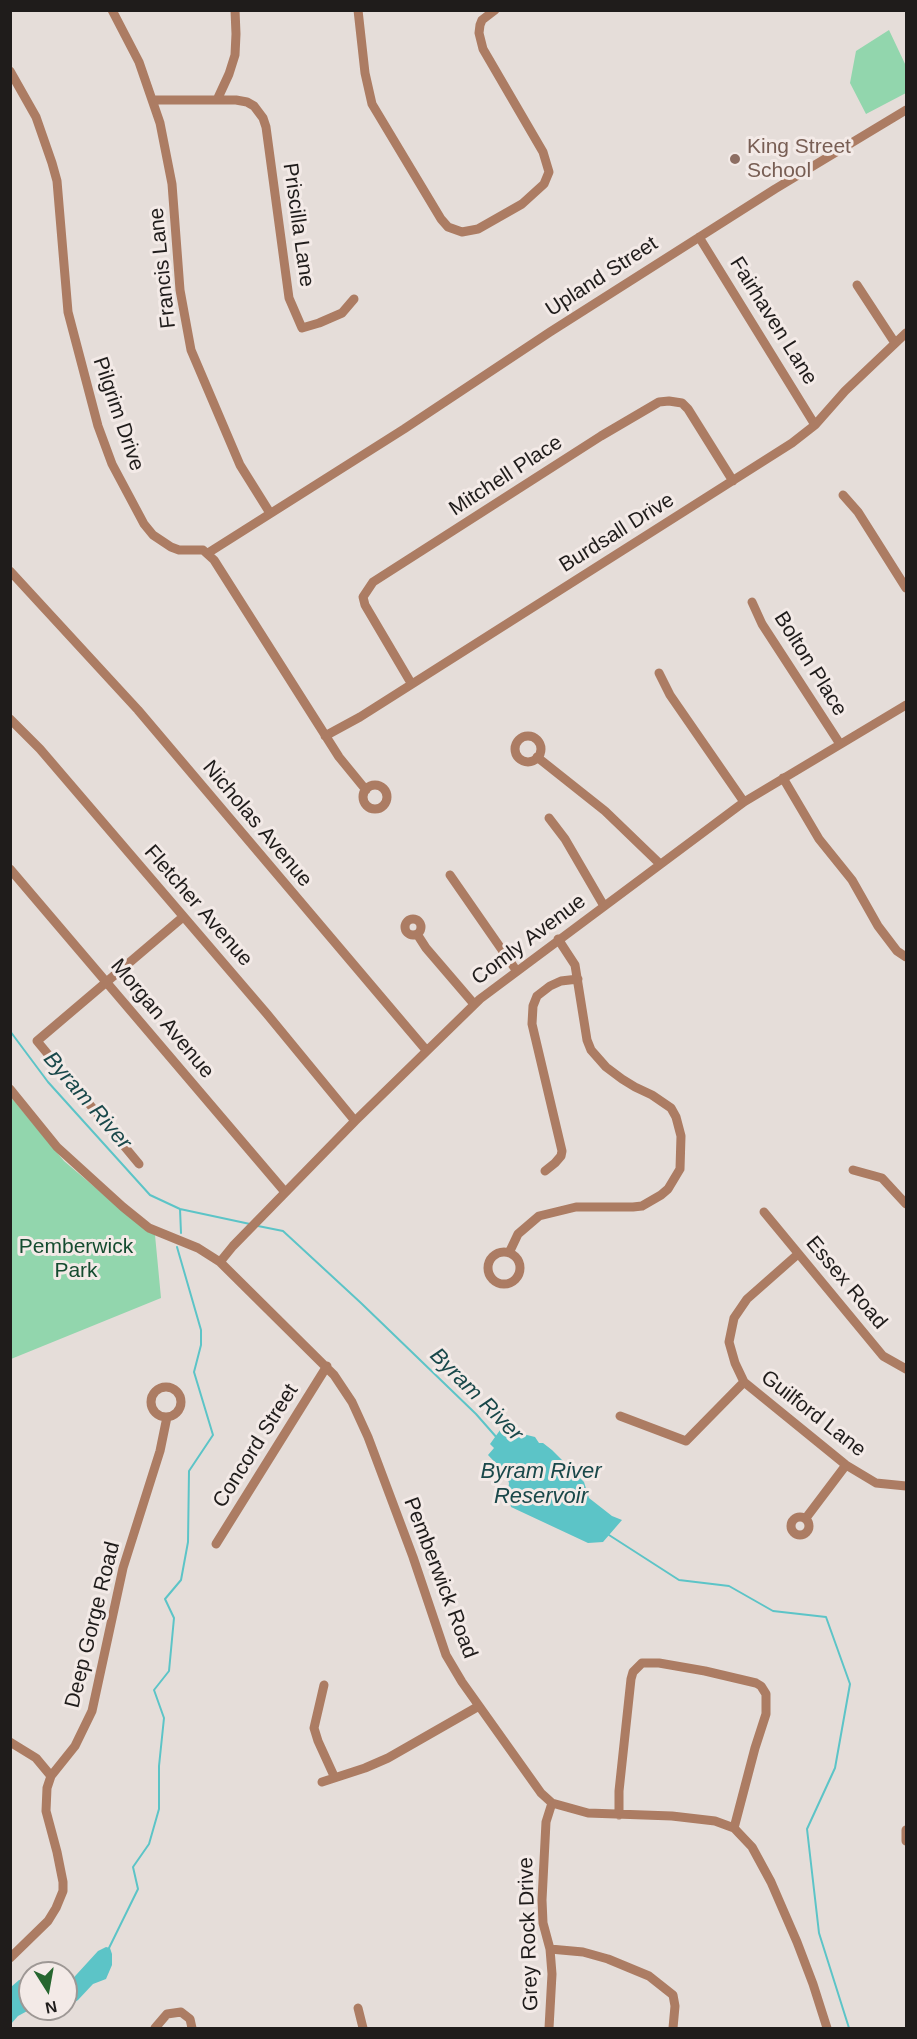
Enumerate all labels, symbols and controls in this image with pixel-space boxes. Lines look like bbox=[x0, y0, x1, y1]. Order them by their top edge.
place label: King Street School bbox=[747, 134, 851, 184]
marker: King Street School bbox=[728, 152, 742, 166]
street label: Priscilla Lane bbox=[277, 161, 319, 289]
street label: Francis Lane bbox=[144, 206, 182, 330]
street label: Upland Street bbox=[541, 231, 663, 323]
street label: Fairhaven Lane bbox=[724, 252, 822, 390]
street label: Pilgrim Drive bbox=[87, 354, 149, 474]
street label: Mitchell Place bbox=[445, 430, 567, 522]
street label: Burdsall Drive bbox=[555, 488, 679, 578]
street label: Bolton Place bbox=[768, 607, 852, 721]
street label: Nicholas Avenue bbox=[197, 756, 317, 892]
street label: Fletcher Avenue bbox=[138, 840, 258, 972]
street label: Comly Avenue bbox=[467, 889, 591, 991]
street label: Morgan Avenue bbox=[105, 954, 219, 1084]
water label: Byram River bbox=[37, 1047, 137, 1155]
street label: Essex Road bbox=[800, 1232, 892, 1334]
park label: Pemberwick Park bbox=[19, 1234, 133, 1284]
water label: Byram River bbox=[424, 1343, 528, 1447]
street label: Guilford Lane bbox=[756, 1365, 870, 1463]
street label: Concord Street bbox=[208, 1379, 304, 1513]
water label: Byram River Reservoir bbox=[480, 1459, 602, 1510]
street label: Pemberwick Road bbox=[398, 1494, 482, 1662]
street label: Deep Gorge Road bbox=[60, 1539, 126, 1711]
street label: Grey Rock Drive bbox=[514, 1857, 544, 2011]
north arrow bbox=[18, 1961, 78, 2021]
text: N bbox=[44, 1998, 58, 2017]

